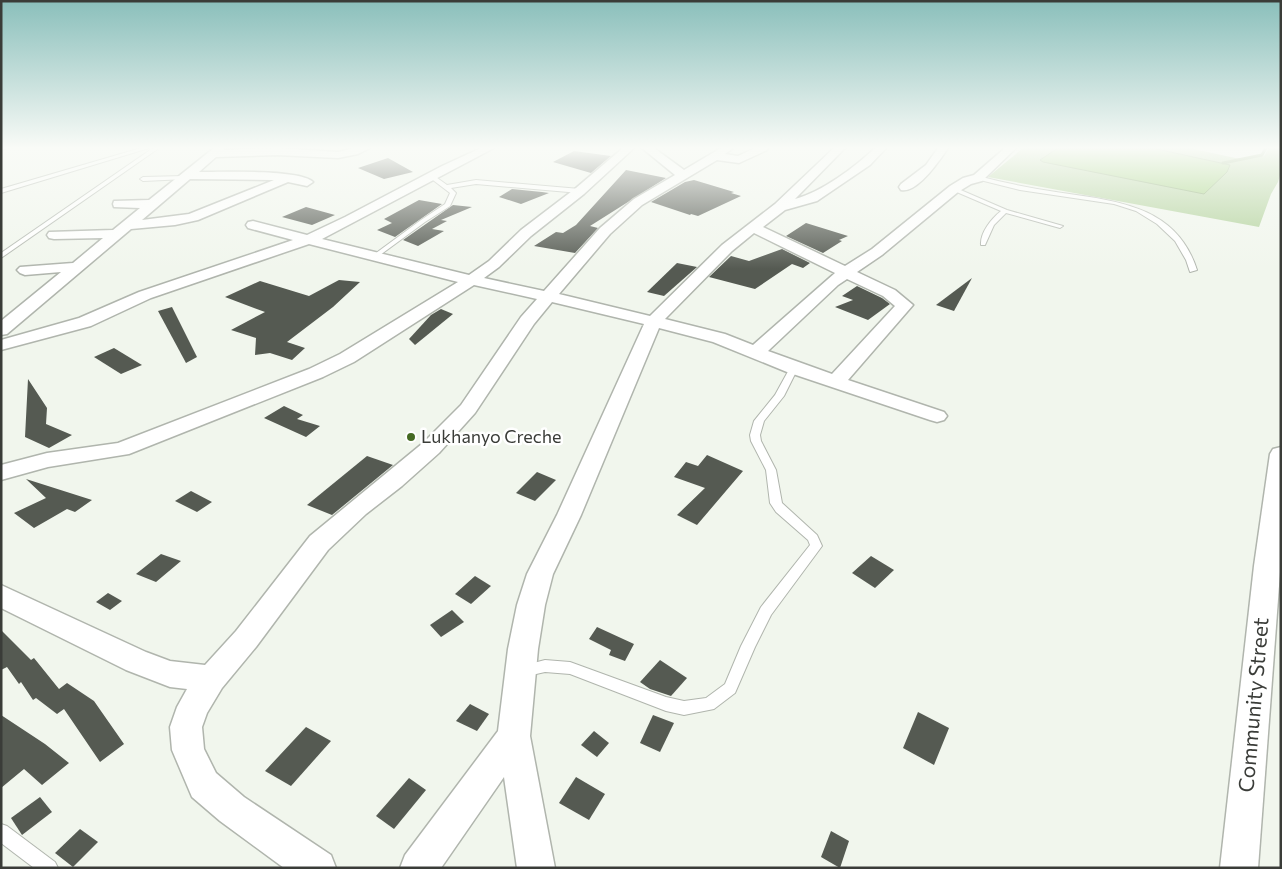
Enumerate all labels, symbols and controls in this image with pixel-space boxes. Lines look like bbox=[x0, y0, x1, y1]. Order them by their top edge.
place label: Lukhanyo Creche bbox=[421, 425, 562, 447]
marker: Lukhanyo Creche bbox=[405, 431, 417, 443]
street label: Community Street bbox=[1232, 616, 1273, 793]

